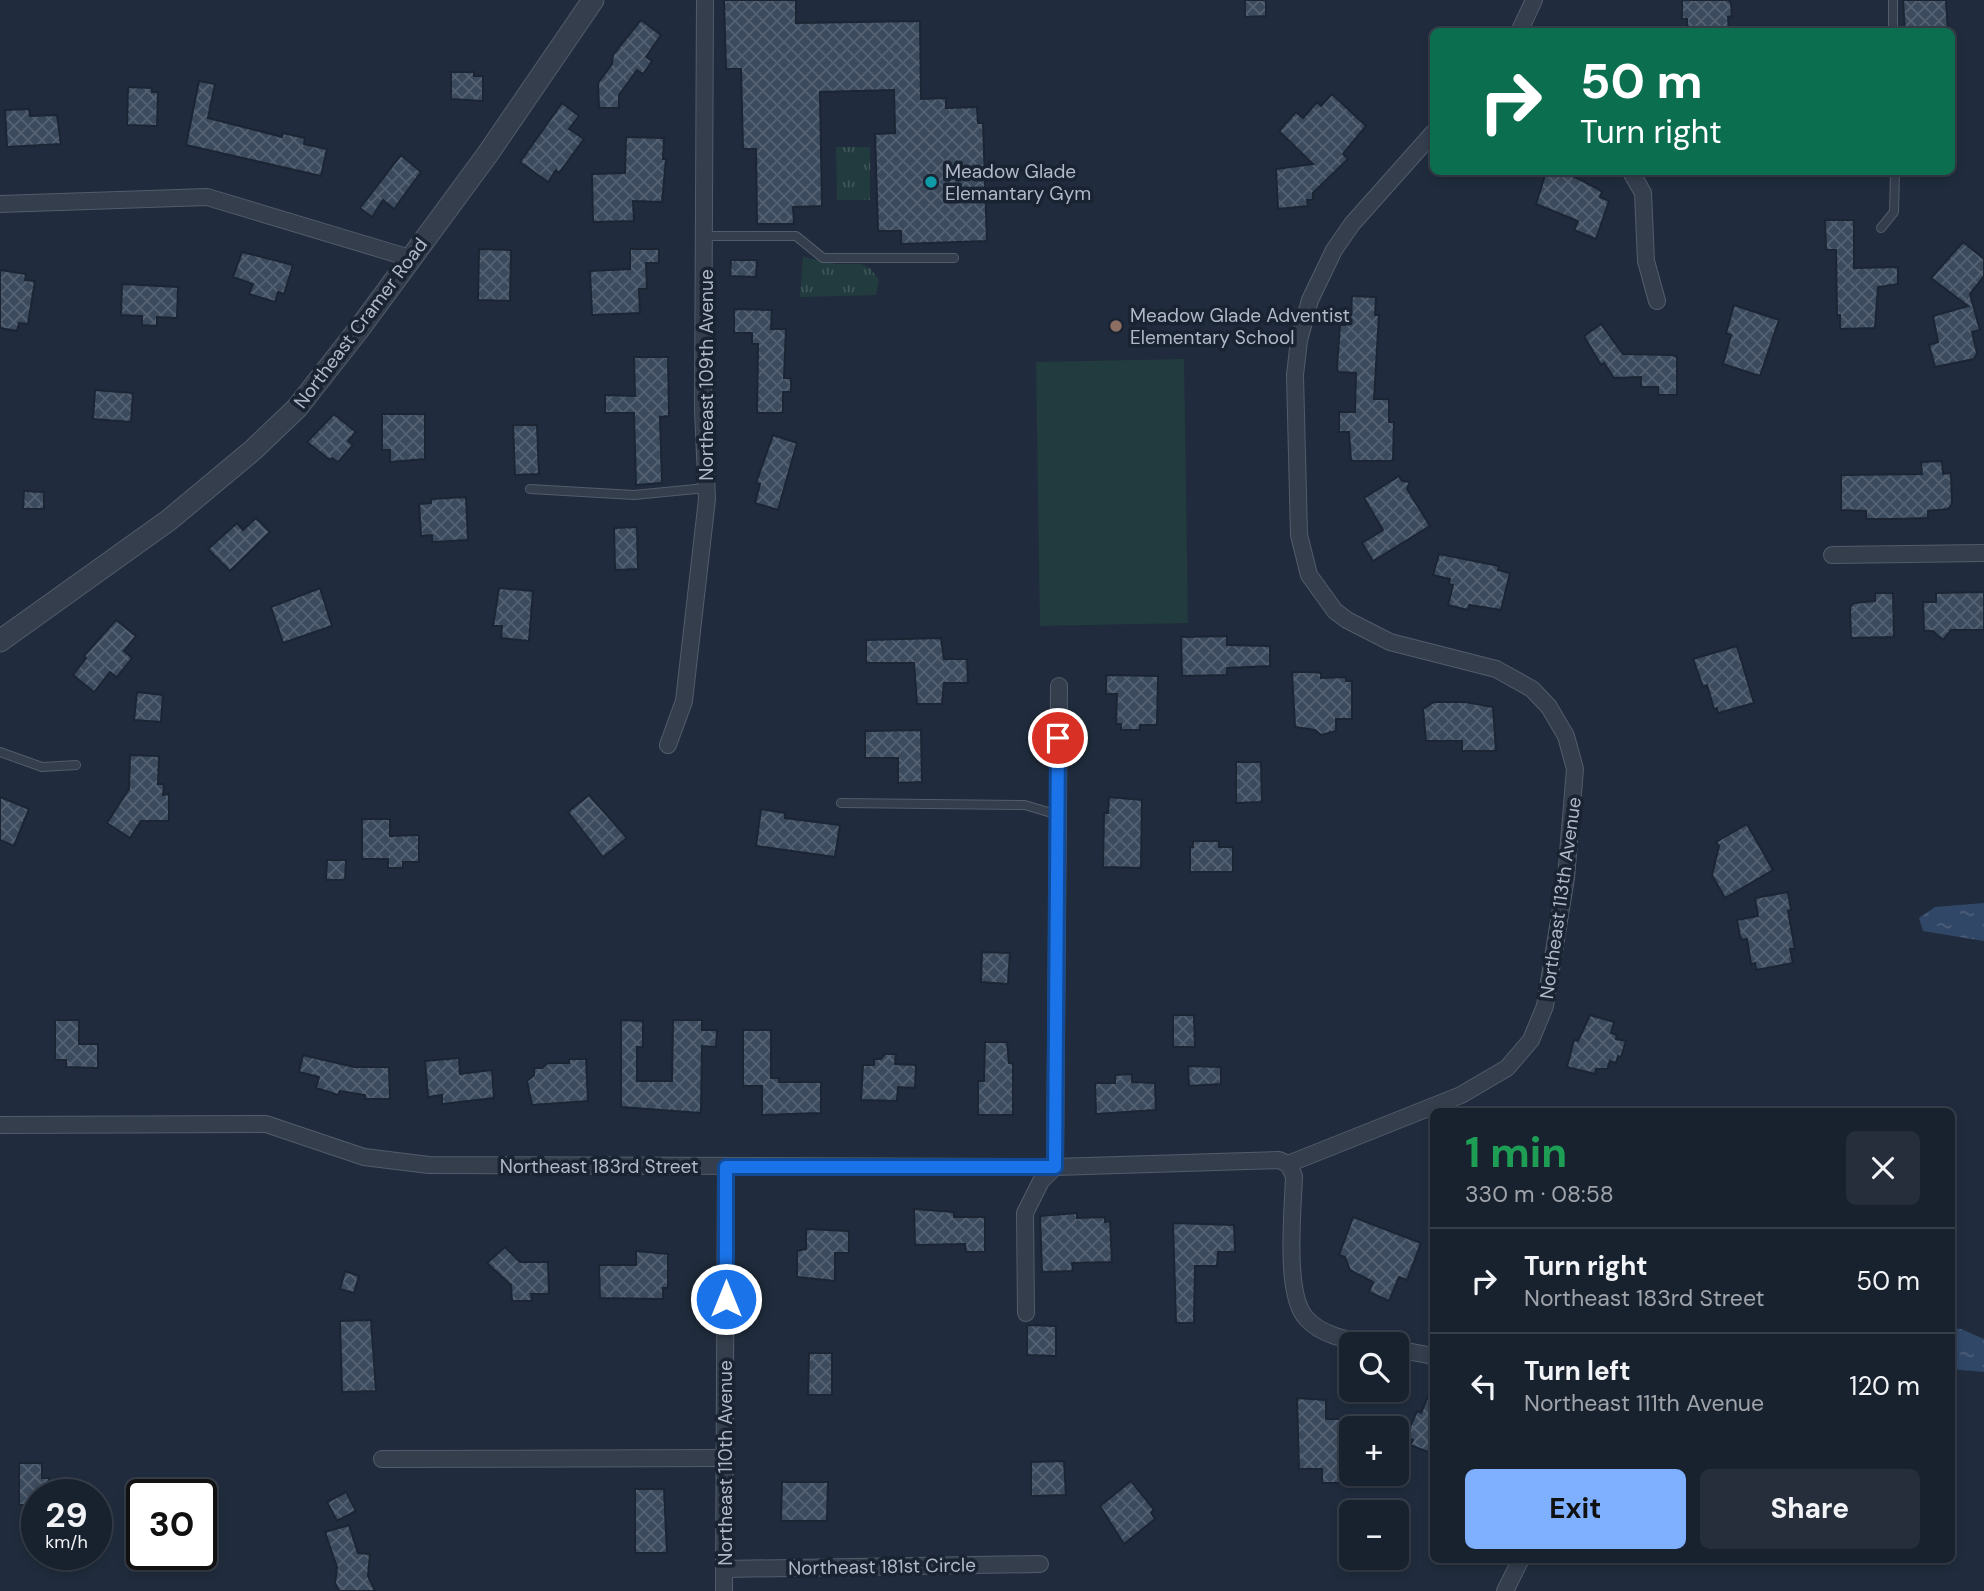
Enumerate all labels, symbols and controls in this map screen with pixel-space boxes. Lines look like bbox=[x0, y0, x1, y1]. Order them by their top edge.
text: 50 m bbox=[1580, 49, 1703, 113]
icon: right bbox=[1465, 56, 1556, 147]
text: Turn right bbox=[1580, 111, 1722, 153]
place label: Meadow Glade Elemantary Gym bbox=[945, 159, 1091, 206]
marker: Meadow Glade Elemantary Gym bbox=[923, 174, 939, 190]
street label: Northeast Cramer Road bbox=[288, 233, 433, 414]
street label: Northeast 109th Avenue bbox=[694, 269, 719, 481]
place label: Meadow Glade Adventist Elementary School bbox=[1130, 303, 1350, 350]
marker: Meadow Glade Adventist Elementary School bbox=[1108, 318, 1124, 334]
pin bbox=[1028, 708, 1088, 768]
icon: arrive bbox=[1039, 719, 1077, 757]
street label: Northeast 113th Avenue bbox=[1534, 796, 1587, 1001]
text: 1 min bbox=[1465, 1125, 1567, 1180]
button: close bbox=[1846, 1131, 1920, 1205]
street label: Northeast 183rd Street bbox=[500, 1154, 698, 1179]
text: 330 m · 08:58 bbox=[1465, 1179, 1614, 1209]
text: Turn right bbox=[1524, 1249, 1648, 1283]
position arrow bbox=[689, 1262, 763, 1336]
icon: right bbox=[1465, 1262, 1503, 1300]
text: 50 m bbox=[1856, 1264, 1920, 1298]
text: Northeast 183rd Street bbox=[1524, 1283, 1765, 1313]
map controls bbox=[1339, 1332, 1409, 1570]
button: search bbox=[1339, 1332, 1409, 1402]
text: Turn left bbox=[1524, 1354, 1631, 1388]
street label: Northeast 110th Avenue bbox=[713, 1360, 738, 1566]
icon: left bbox=[1465, 1367, 1503, 1405]
text: 120 m bbox=[1849, 1369, 1920, 1403]
text: Northeast 111th Avenue bbox=[1524, 1388, 1764, 1418]
button: + bbox=[1339, 1416, 1409, 1486]
button: Exit bbox=[1465, 1469, 1686, 1549]
button: Share bbox=[1700, 1469, 1920, 1549]
speed limit sign: 30 bbox=[126, 1479, 217, 1570]
text: 29 bbox=[45, 1492, 88, 1538]
button: − bbox=[1339, 1500, 1409, 1570]
text: km/h bbox=[45, 1530, 88, 1554]
street label: Northeast 181st Circle bbox=[788, 1552, 976, 1581]

